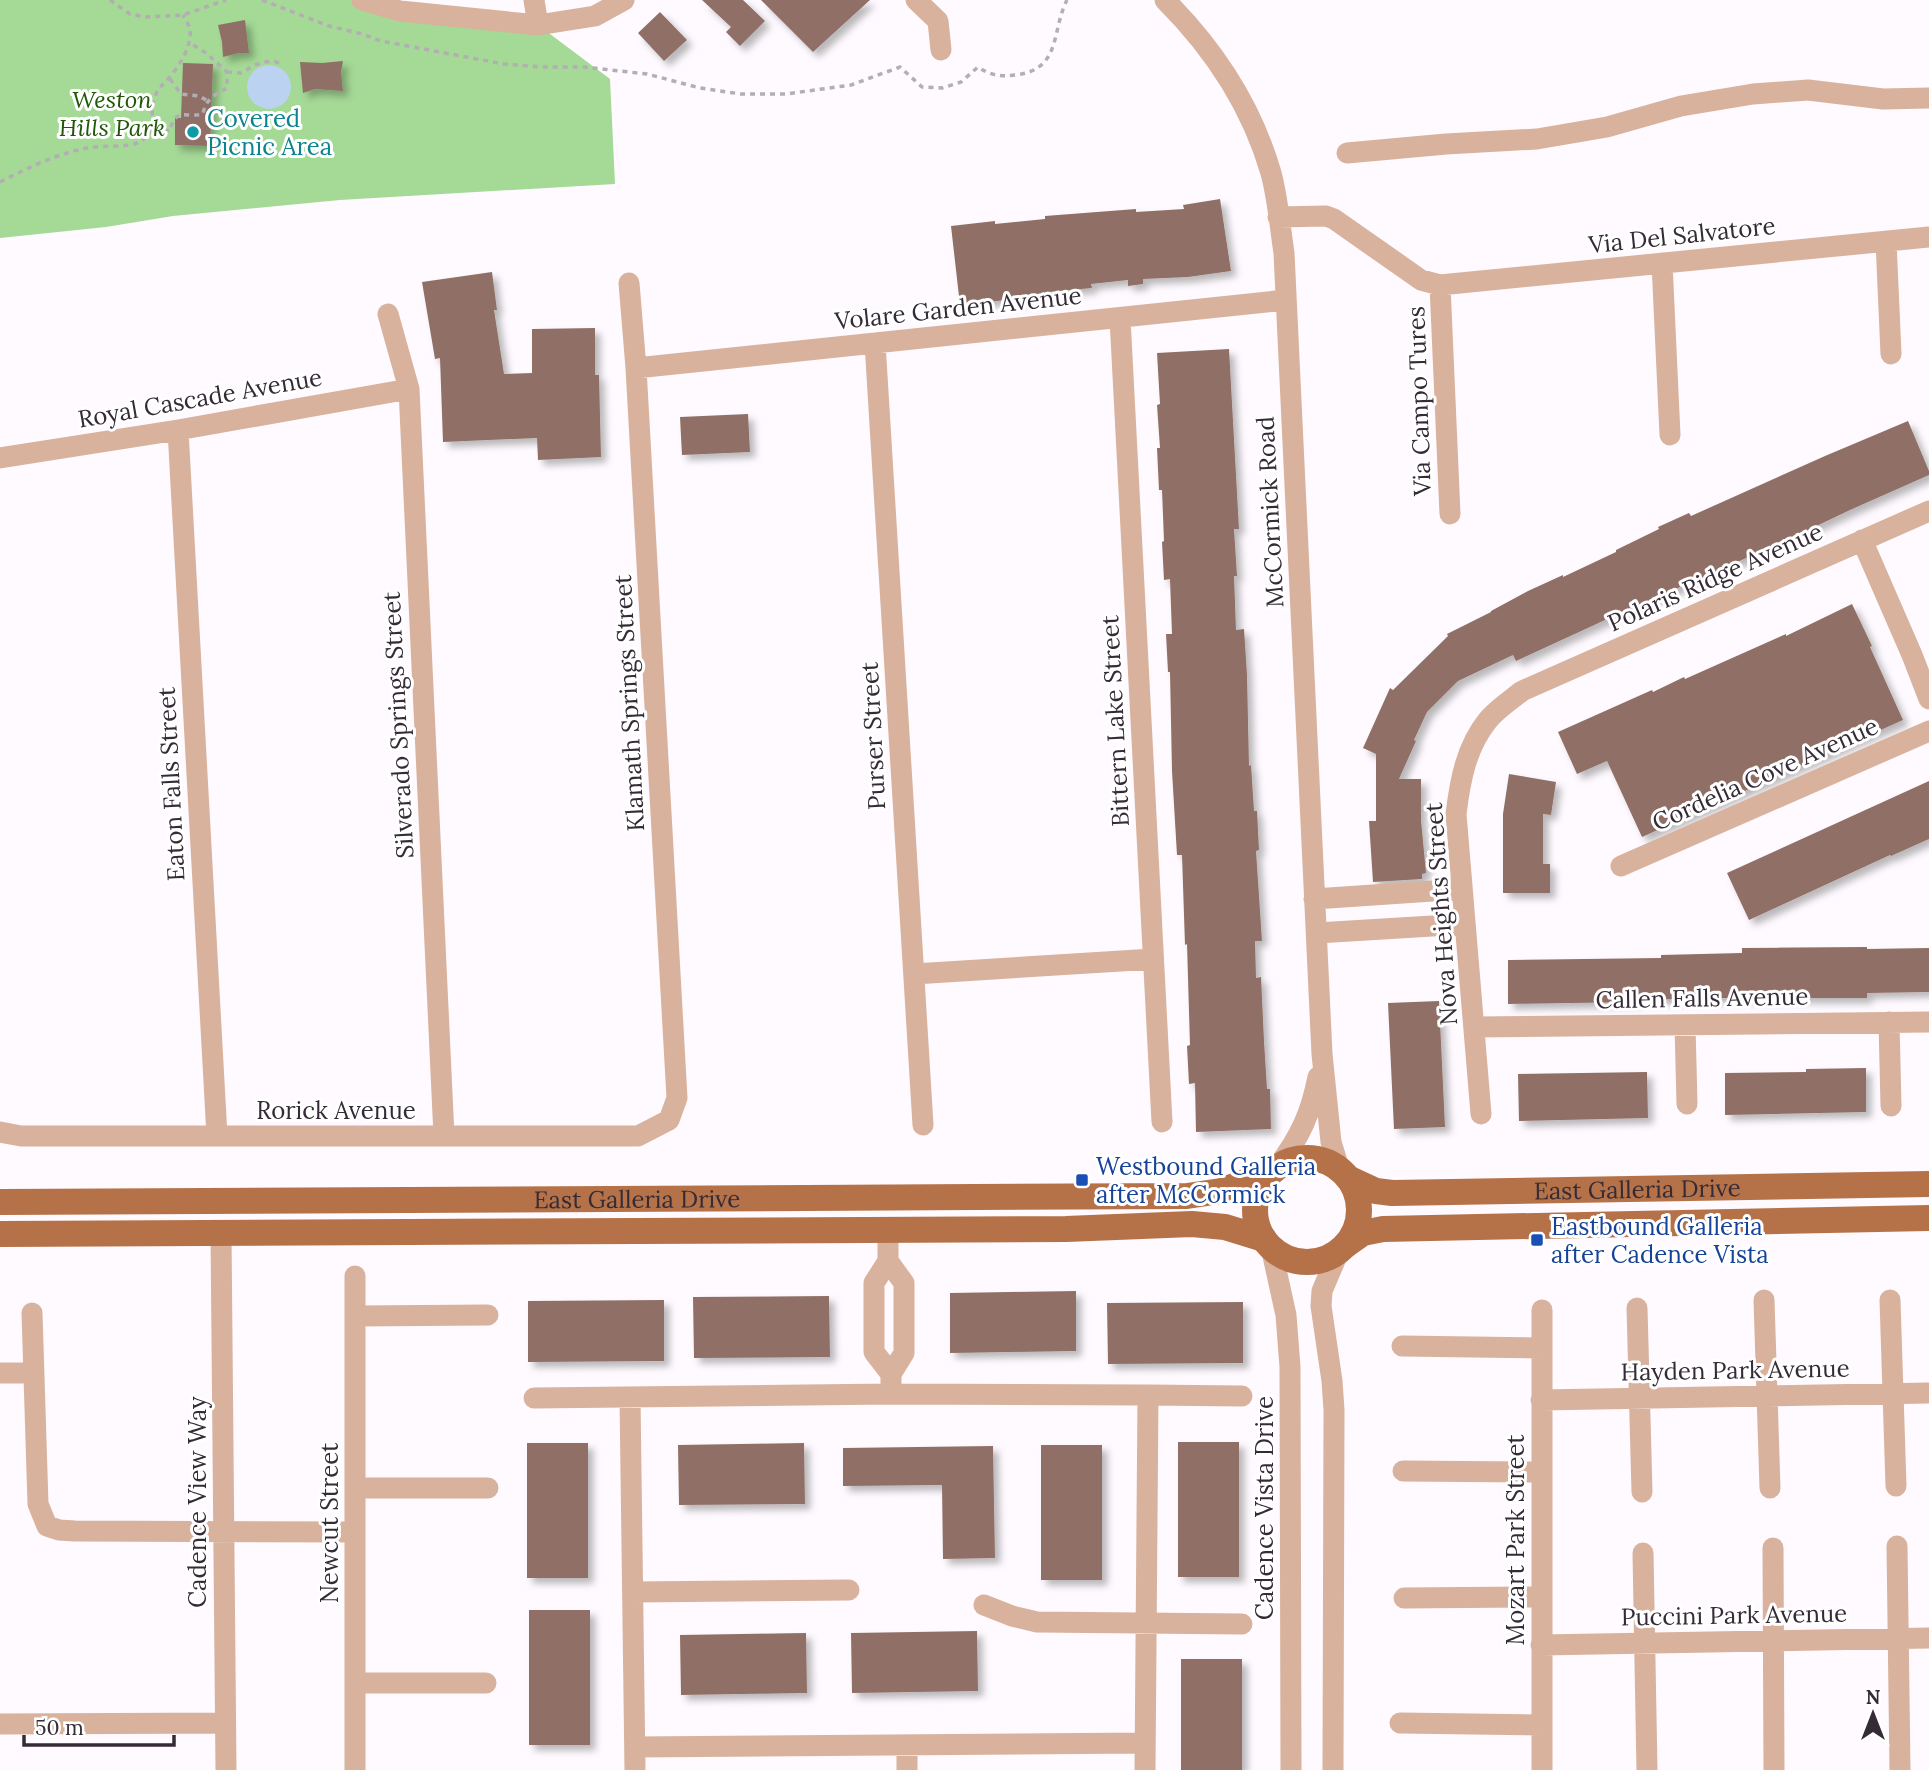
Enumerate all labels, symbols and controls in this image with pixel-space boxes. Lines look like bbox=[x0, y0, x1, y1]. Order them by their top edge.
park label: Weston Hills Park bbox=[59, 84, 165, 143]
place label: Covered Picnic Area bbox=[207, 103, 332, 162]
marker: Covered Picnic Area bbox=[185, 124, 201, 140]
street label: Via Del Salvatore bbox=[1586, 210, 1777, 260]
street label: Volare Garden Avenue bbox=[832, 280, 1083, 336]
street label: Via Campo Tures bbox=[1400, 306, 1438, 497]
street label: Royal Cascade Avenue bbox=[76, 361, 324, 435]
street label: McCormick Road bbox=[1250, 416, 1290, 608]
street label: Polaris Ridge Avenue bbox=[1603, 516, 1827, 638]
street label: Klamath Springs Street bbox=[607, 573, 651, 832]
street label: Silverado Springs Street bbox=[375, 590, 420, 859]
street label: Bittern Lake Street bbox=[1094, 614, 1136, 828]
street label: Purser Street bbox=[854, 661, 892, 811]
street label: Eaton Falls Street bbox=[150, 685, 192, 882]
street label: Cordelia Cove Avenue bbox=[1647, 710, 1883, 838]
street label: Nova Heights Street bbox=[1418, 801, 1464, 1026]
street label: Callen Falls Avenue bbox=[1595, 981, 1809, 1015]
street label: Rorick Avenue bbox=[256, 1095, 416, 1126]
place label: Westbound Galleria after McCormick bbox=[1096, 1151, 1316, 1210]
marker: Westbound Galleria after McCormick bbox=[1074, 1172, 1090, 1188]
street label: East Galleria Drive bbox=[1534, 1172, 1741, 1206]
street label: East Galleria Drive bbox=[534, 1183, 740, 1215]
place label: Eastbound Galleria after Cadence Vista bbox=[1551, 1211, 1769, 1270]
marker: Eastbound Galleria after Cadence Vista bbox=[1529, 1232, 1545, 1248]
street label: Hayden Park Avenue bbox=[1620, 1353, 1850, 1387]
street label: Cadence View Way bbox=[182, 1396, 213, 1608]
street label: Cadence Vista Drive bbox=[1249, 1396, 1280, 1620]
street label: Mozart Park Street bbox=[1500, 1434, 1531, 1646]
street label: Newcut Street bbox=[314, 1442, 345, 1603]
street label: Puccini Park Avenue bbox=[1621, 1598, 1847, 1632]
north arrow bbox=[1838, 1679, 1908, 1749]
text: N bbox=[1866, 1685, 1881, 1709]
scale bar bbox=[24, 1704, 175, 1748]
text: 50 m bbox=[35, 1714, 84, 1741]

